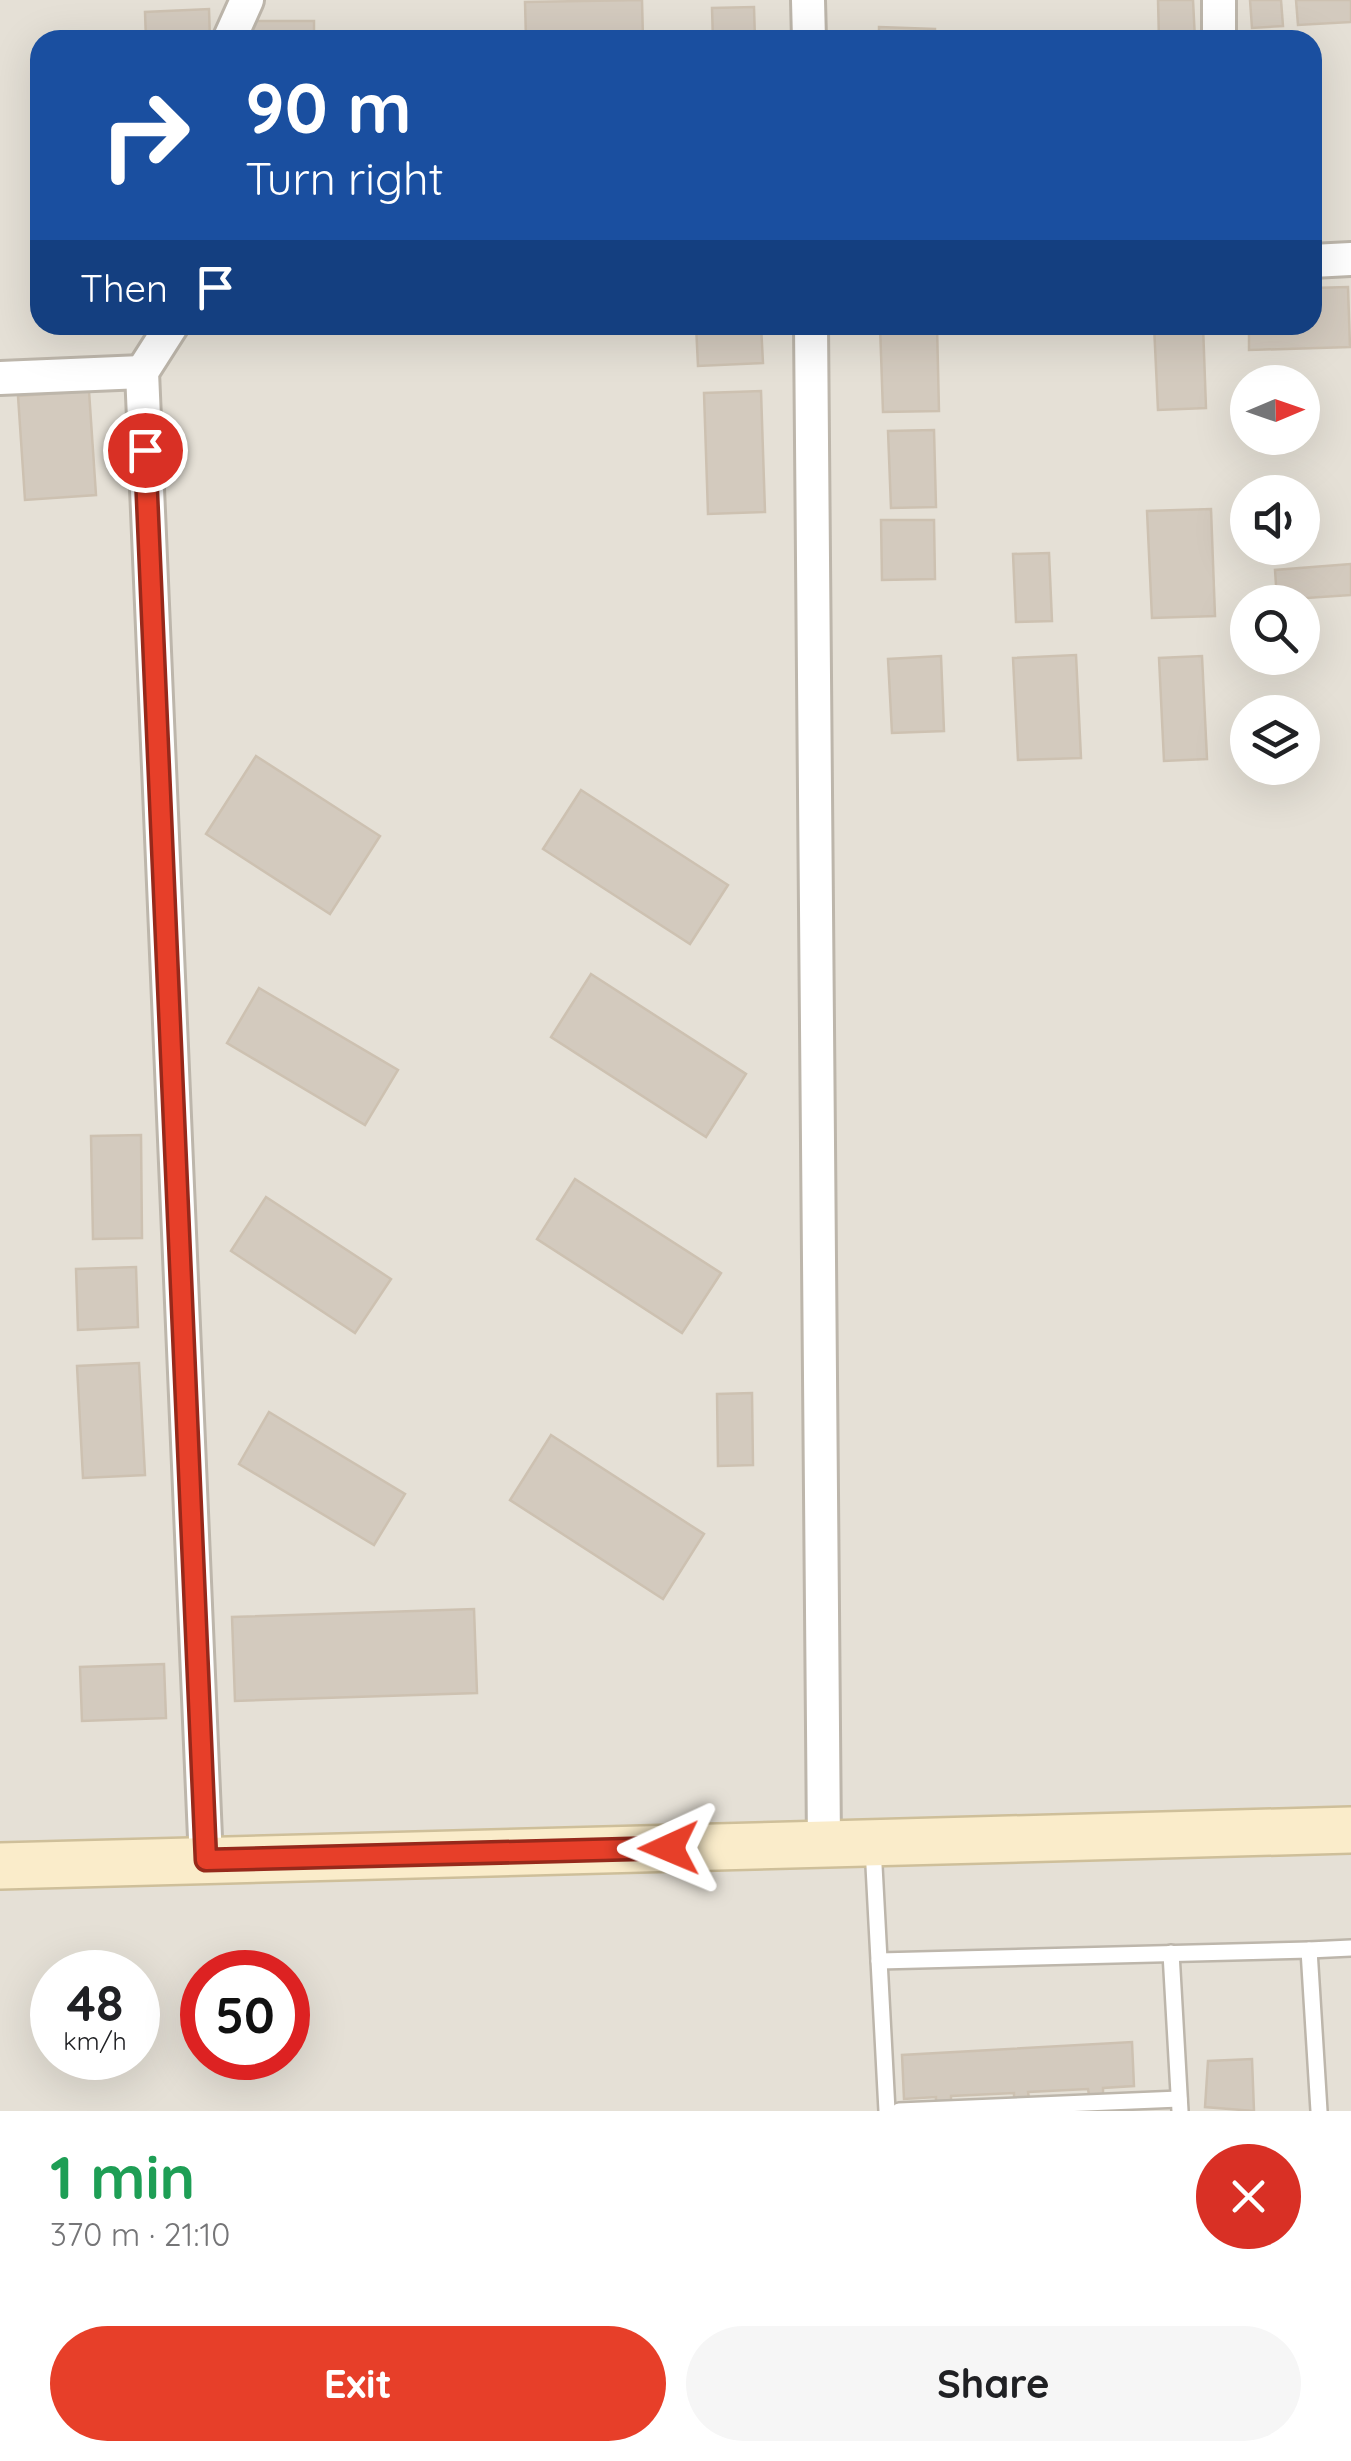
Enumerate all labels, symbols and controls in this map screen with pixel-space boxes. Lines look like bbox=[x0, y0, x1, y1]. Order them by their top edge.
text: 90 m bbox=[245, 63, 412, 151]
icon: right bbox=[80, 70, 210, 200]
text: Turn right bbox=[245, 150, 444, 206]
icon: arrive bbox=[188, 260, 243, 315]
text: Then bbox=[80, 264, 168, 312]
north arrow bbox=[1230, 365, 1320, 455]
map controls bbox=[1230, 365, 1320, 785]
pin bbox=[103, 408, 188, 493]
icon: arrive bbox=[118, 423, 173, 478]
button: sound bbox=[1230, 475, 1320, 565]
button: search bbox=[1230, 585, 1320, 675]
button: layers bbox=[1230, 695, 1320, 785]
position arrow bbox=[617, 1796, 721, 1900]
speed limit sign: 50 bbox=[180, 1950, 310, 2080]
text: 48 bbox=[67, 1971, 123, 2034]
text: km/h bbox=[63, 2025, 127, 2056]
text: 1 min bbox=[50, 2139, 195, 2214]
button: close bbox=[1196, 2144, 1301, 2249]
text: 370 m · 21:10 bbox=[50, 2214, 230, 2254]
button: Exit bbox=[50, 2326, 666, 2441]
button: Share bbox=[686, 2326, 1301, 2441]

